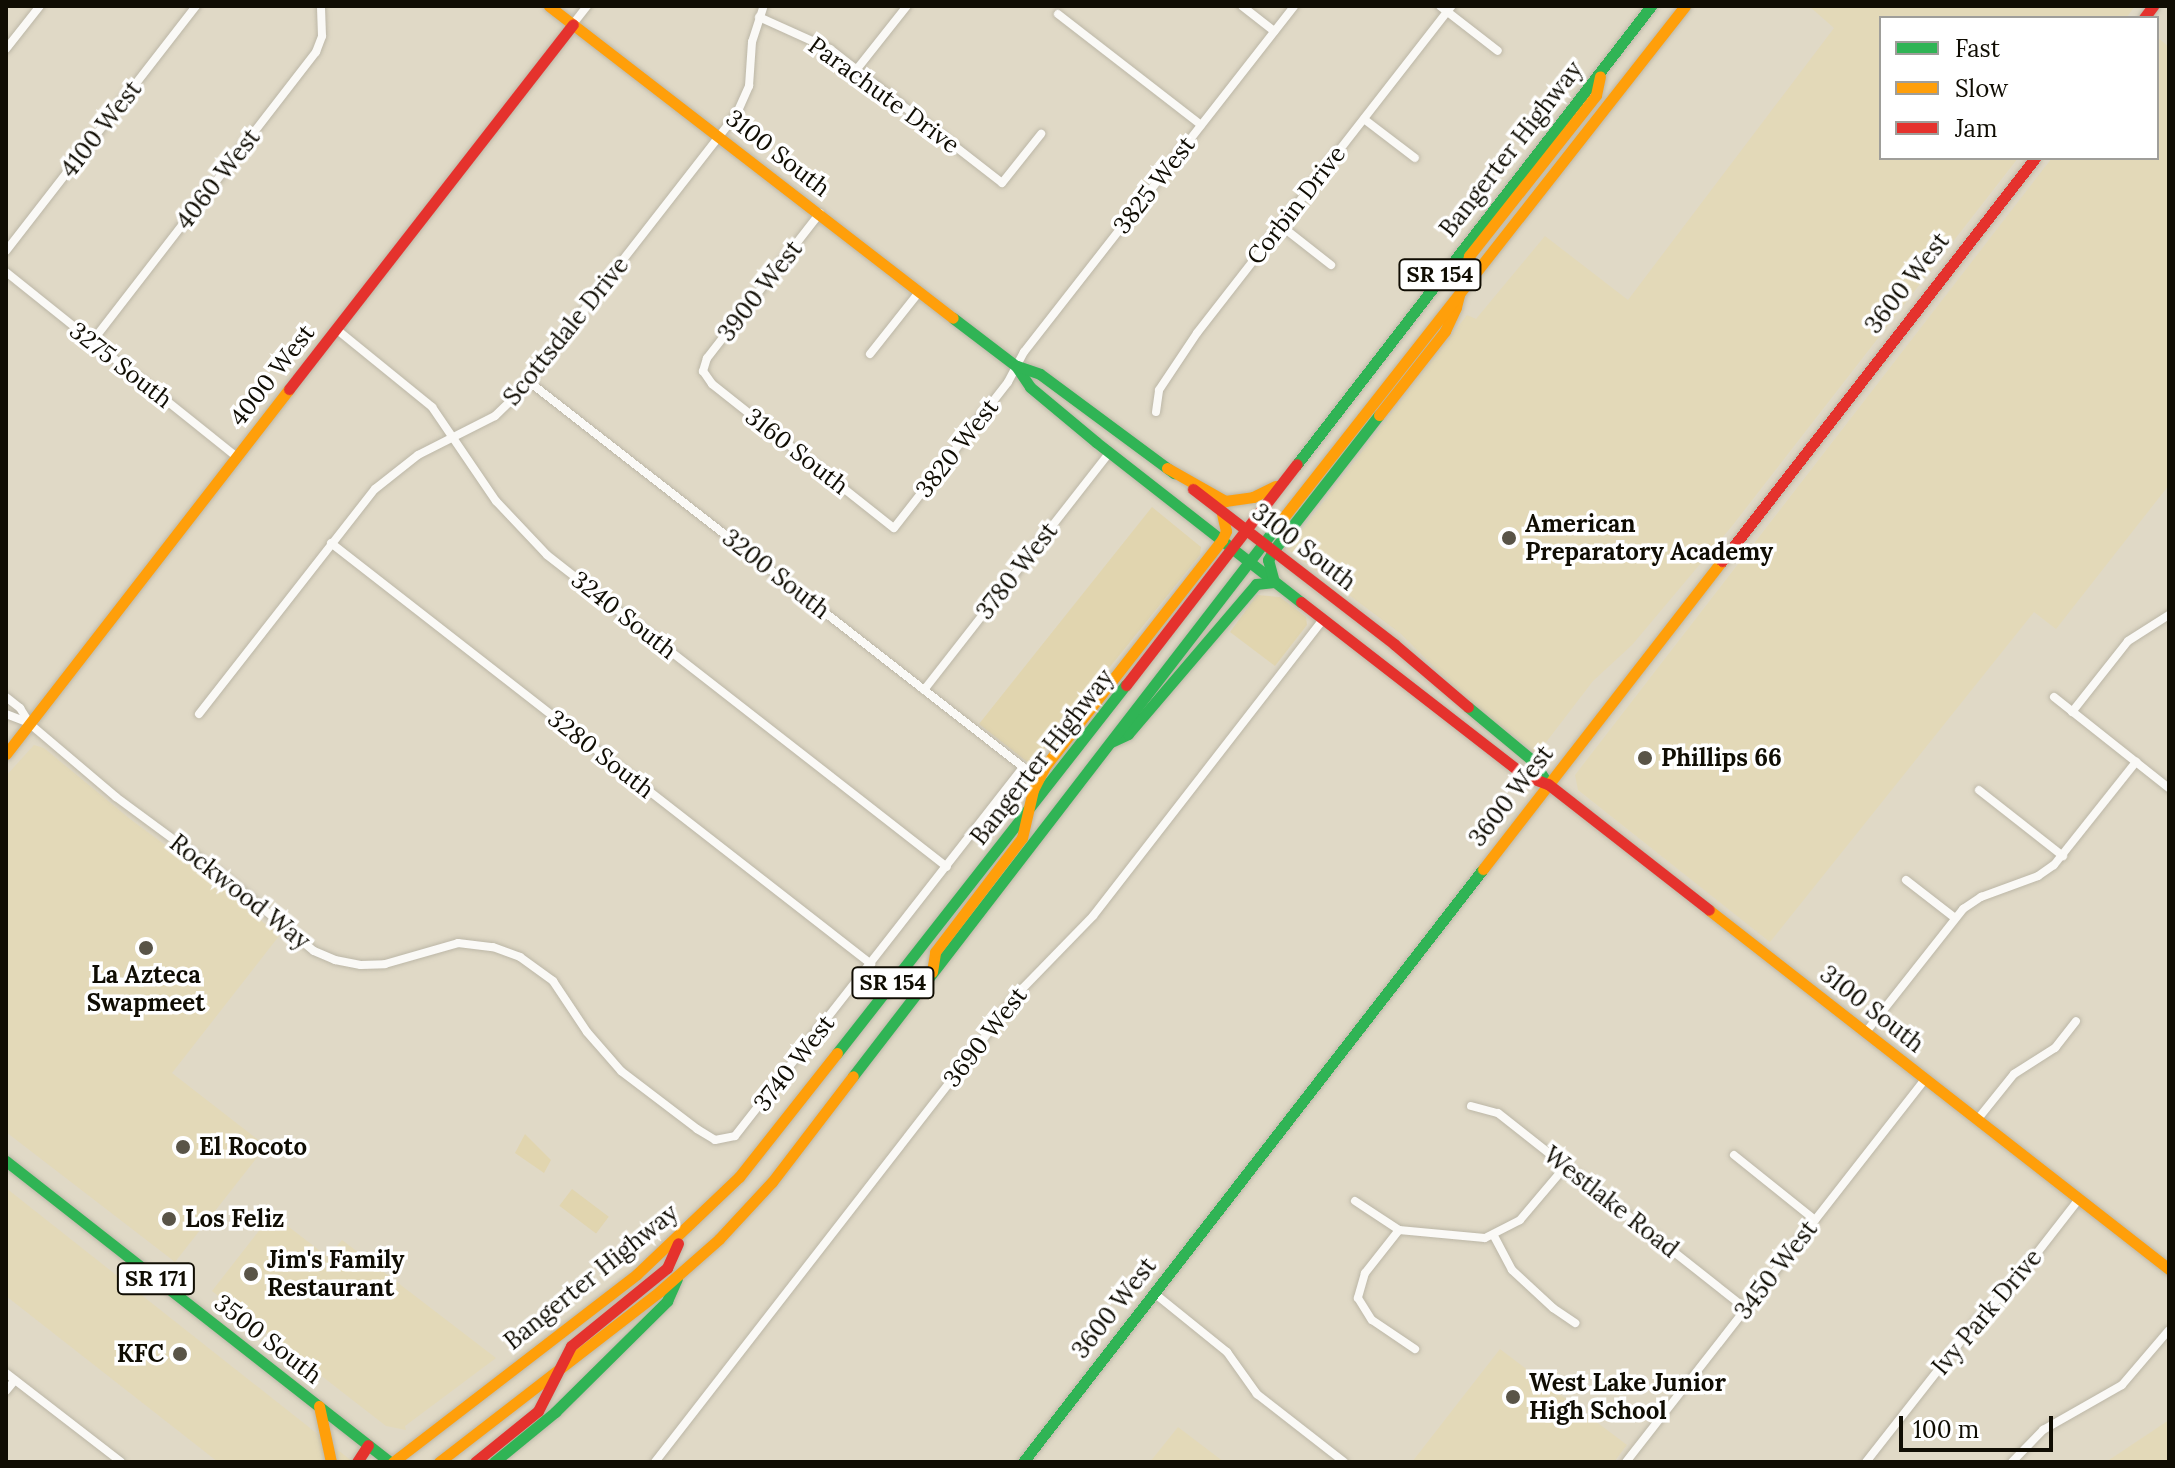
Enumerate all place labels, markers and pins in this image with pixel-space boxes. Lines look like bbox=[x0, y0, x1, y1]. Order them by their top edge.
place label: American Preparatory Academy bbox=[1525, 510, 1773, 566]
marker: American Preparatory Academy bbox=[1500, 529, 1518, 547]
place label: Phillips 66 bbox=[1661, 744, 1782, 772]
marker: Phillips 66 bbox=[1636, 749, 1654, 767]
marker: La Azteca Swapmeet bbox=[137, 939, 155, 957]
place label: La Azteca Swapmeet bbox=[87, 961, 205, 1017]
place label: El Rocoto bbox=[199, 1133, 307, 1161]
marker: El Rocoto bbox=[174, 1138, 192, 1156]
place label: Los Feliz bbox=[185, 1205, 284, 1233]
marker: Los Feliz bbox=[160, 1210, 178, 1228]
place label: Jim's Family Restaurant bbox=[267, 1246, 405, 1302]
marker: Jim's Family Restaurant bbox=[242, 1265, 260, 1283]
place label: KFC bbox=[117, 1340, 164, 1368]
marker: KFC bbox=[171, 1345, 189, 1363]
place label: West Lake Junior High School bbox=[1529, 1369, 1726, 1425]
marker: West Lake Junior High School bbox=[1504, 1388, 1522, 1406]

